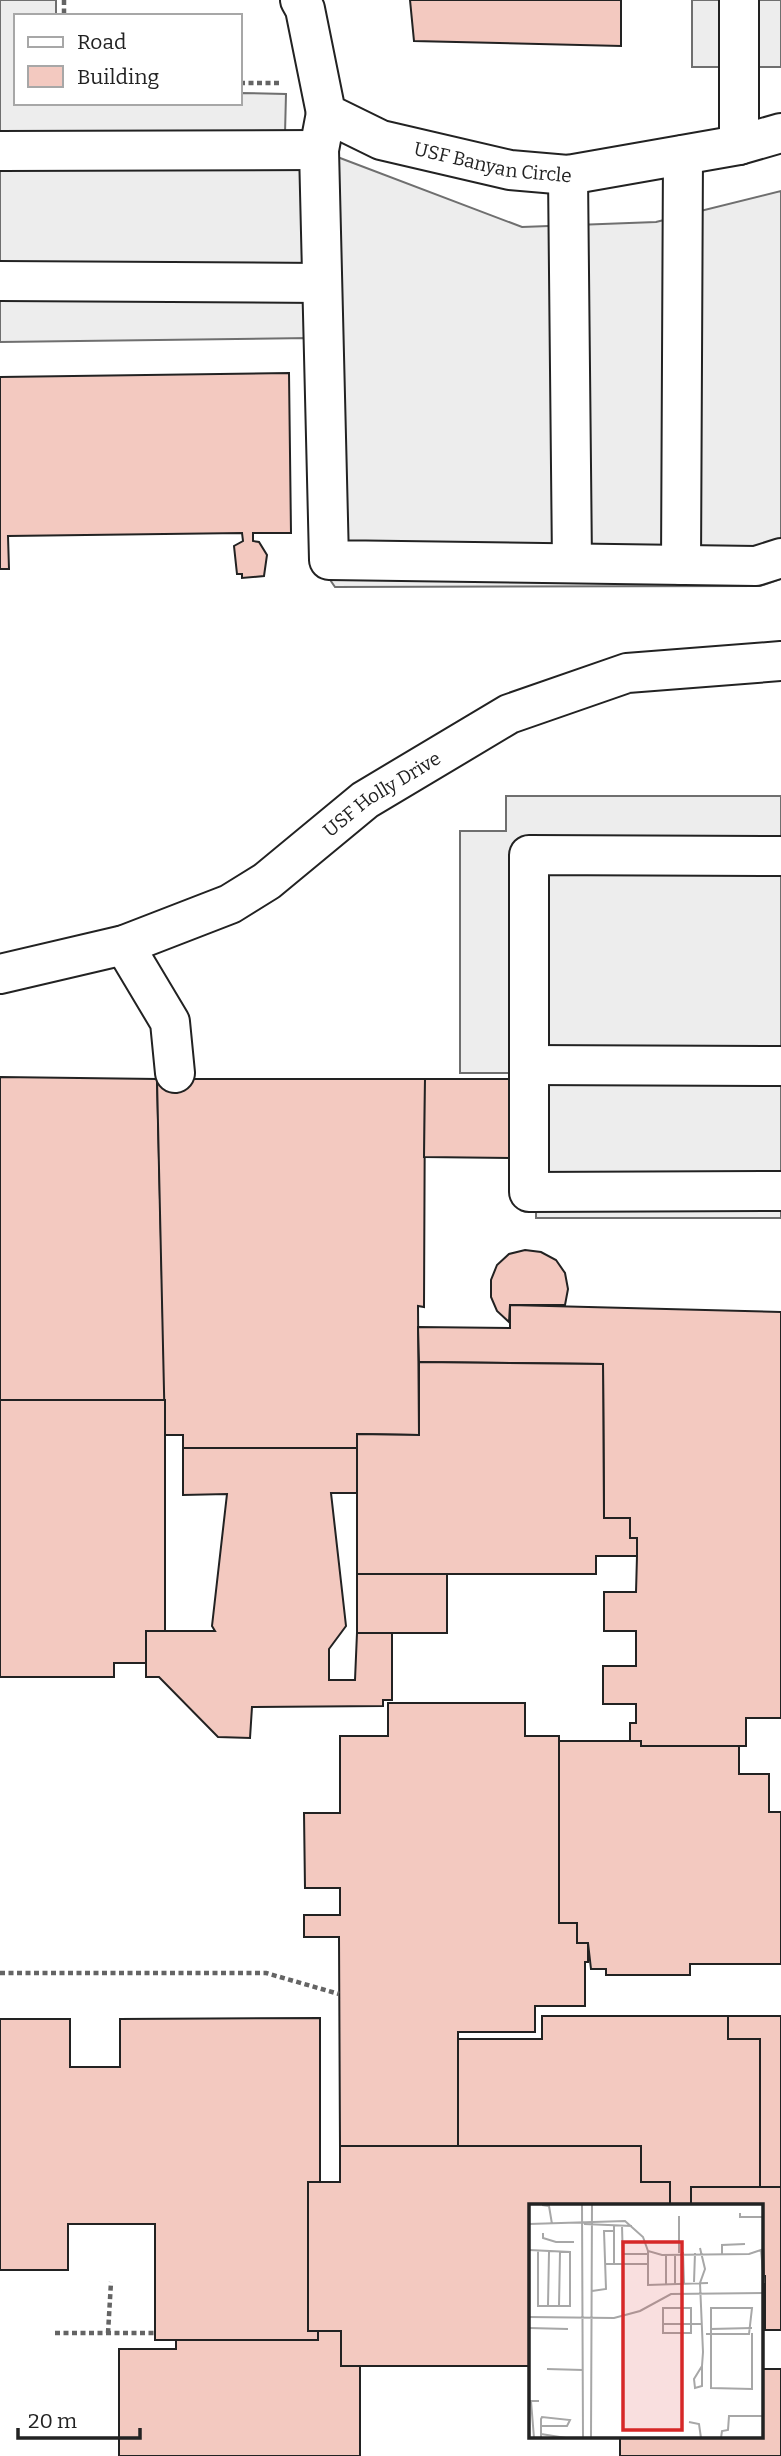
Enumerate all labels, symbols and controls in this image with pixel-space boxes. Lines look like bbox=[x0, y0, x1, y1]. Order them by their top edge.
legend bbox=[14, 14, 242, 105]
text: Road bbox=[77, 29, 126, 55]
text: Building bbox=[77, 64, 160, 90]
street label: USF Banyan Circle bbox=[412, 137, 573, 187]
street label: USF Holly Drive bbox=[318, 746, 445, 842]
inset map bbox=[529, 2204, 764, 2438]
scale bar bbox=[18, 2396, 140, 2440]
text: 20 m bbox=[28, 2408, 77, 2434]

